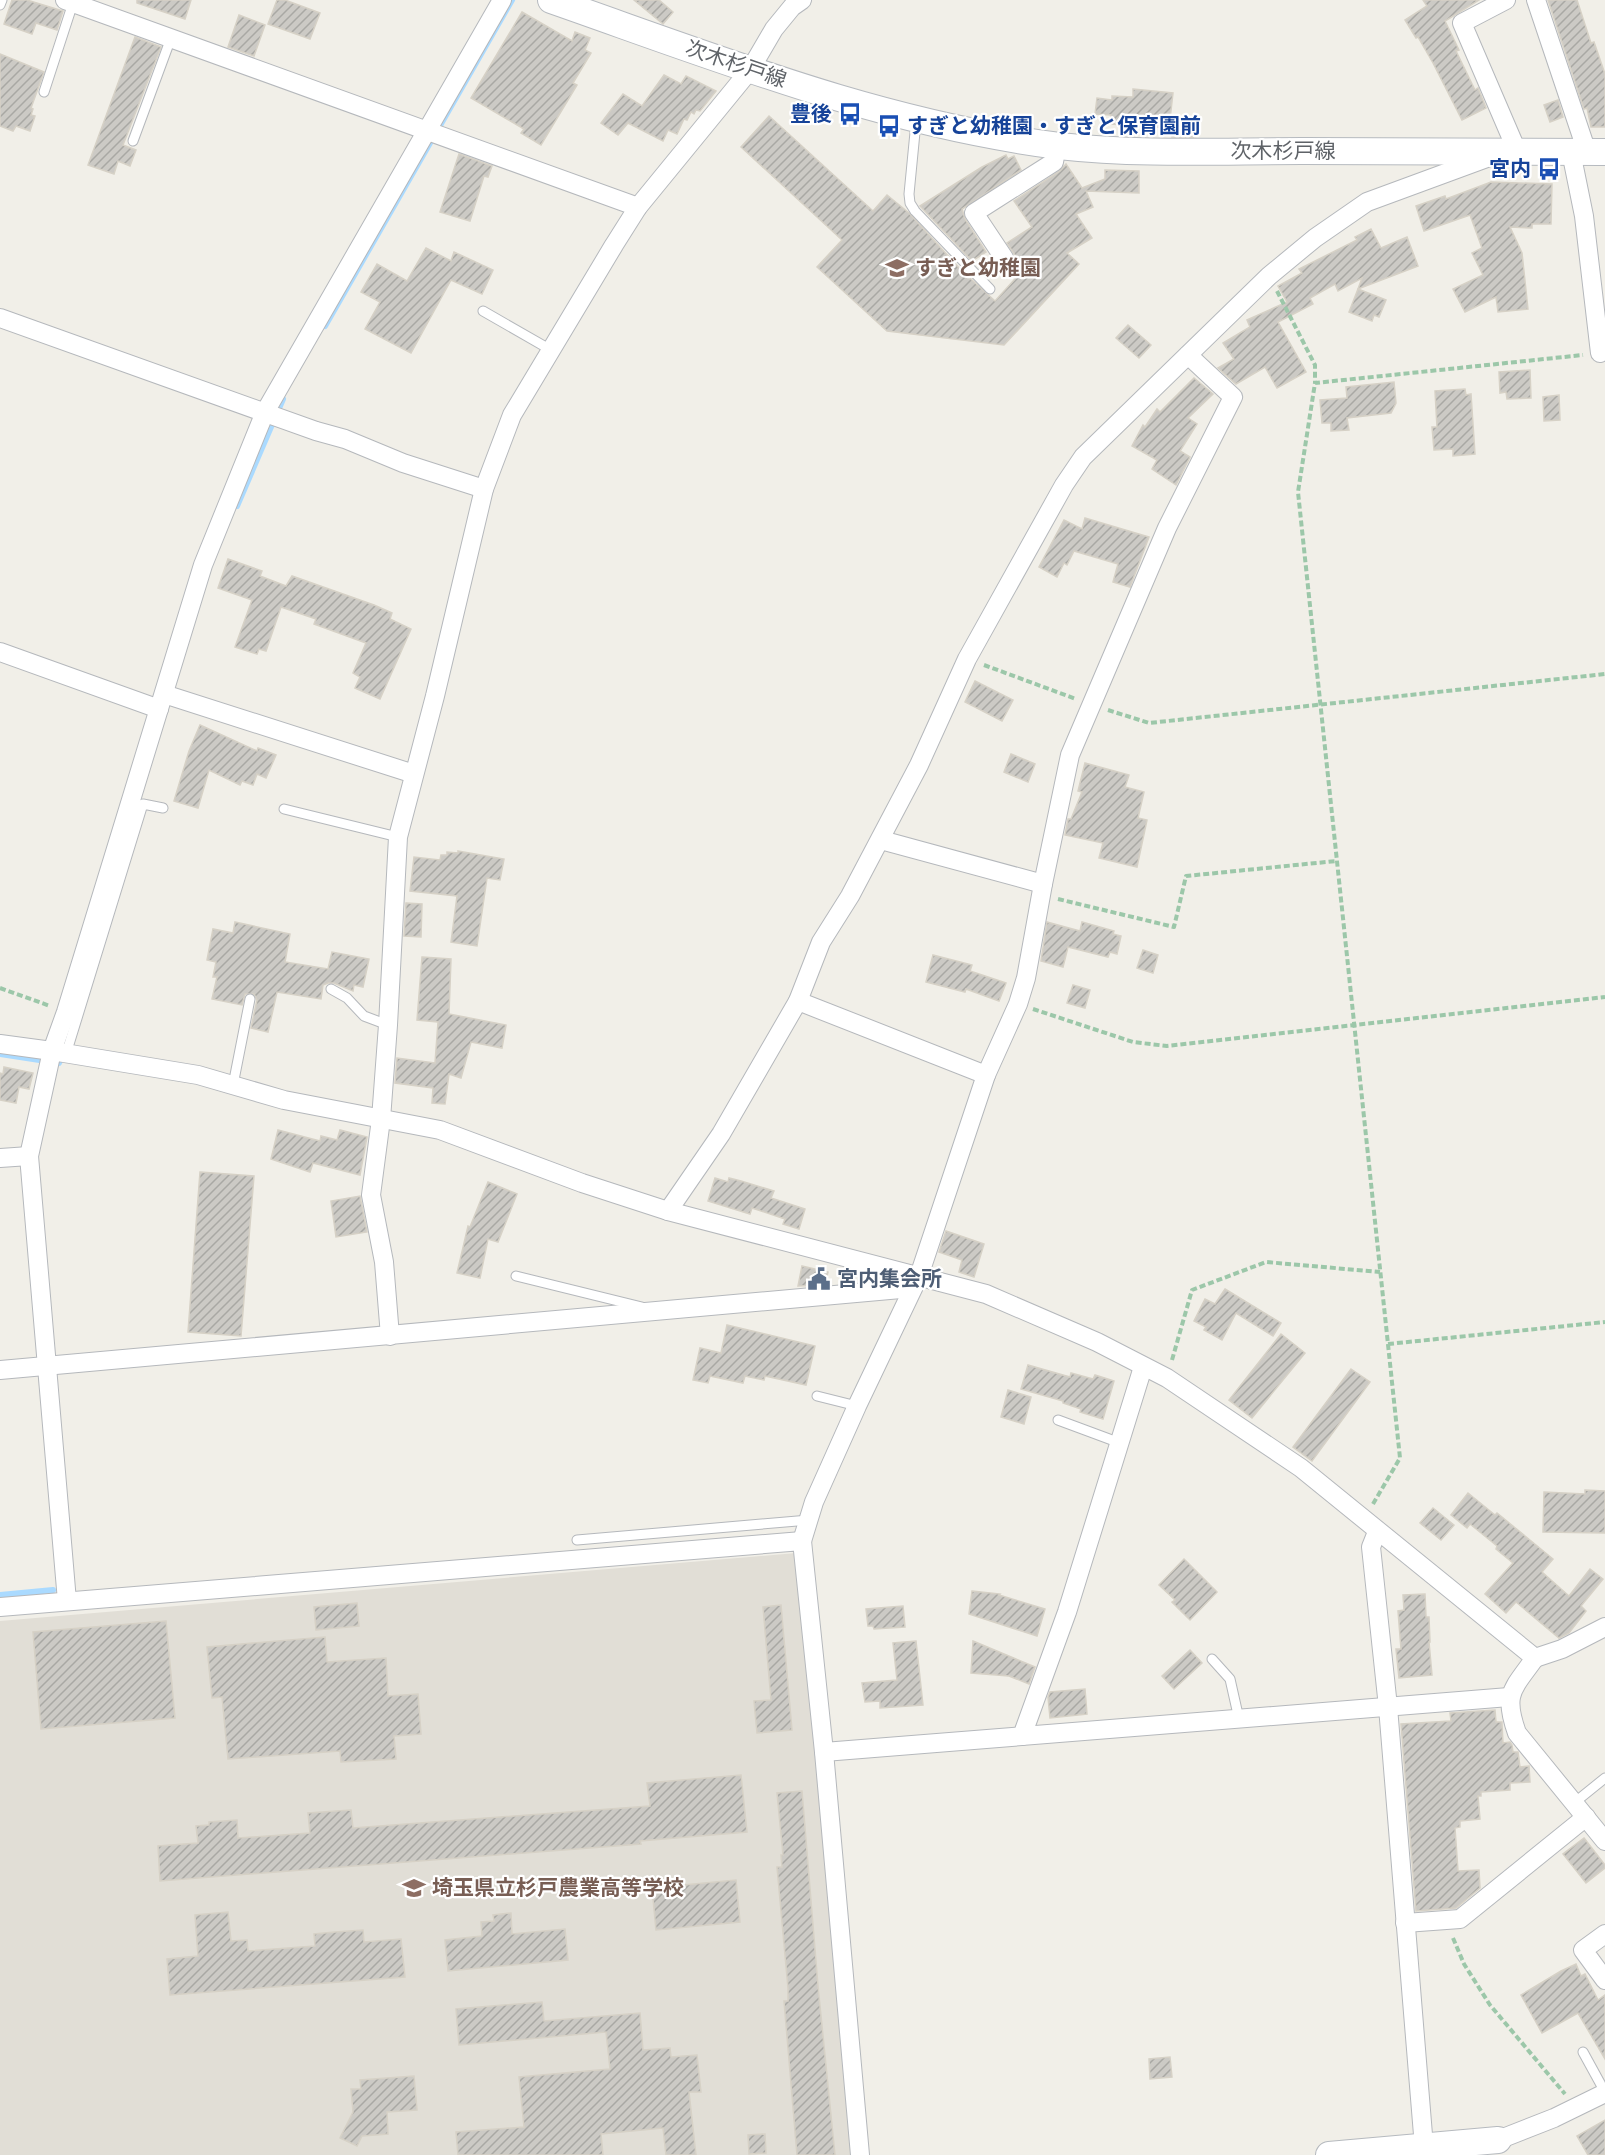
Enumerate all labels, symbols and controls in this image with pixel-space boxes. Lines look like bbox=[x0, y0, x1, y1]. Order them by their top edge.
street label: 次木杉戸線 bbox=[681, 33, 791, 95]
place label: 豊後 bbox=[790, 99, 832, 129]
bus stop icon: 豊後 bbox=[837, 101, 863, 127]
place label: すぎと幼稚園・すぎと保育園前 bbox=[907, 111, 1201, 141]
bus stop icon: すぎと幼稚園・すぎと保育園前 bbox=[876, 113, 902, 139]
street label: 次木杉戸線 bbox=[1231, 136, 1336, 166]
place label: 宮内 bbox=[1489, 154, 1531, 184]
bus stop icon: 宮内 bbox=[1536, 156, 1562, 182]
place label: すぎと幼稚園 bbox=[915, 253, 1041, 283]
school or university icon: すぎと幼稚園 bbox=[884, 255, 910, 281]
place label: 宮内集会所 bbox=[837, 1264, 942, 1294]
public building icon: 宮内集会所 bbox=[806, 1266, 832, 1292]
place label: 埼玉県立杉戸農業高等学校 bbox=[432, 1873, 684, 1903]
school or university icon: 埼玉県立杉戸農業高等学校 bbox=[401, 1875, 427, 1901]

